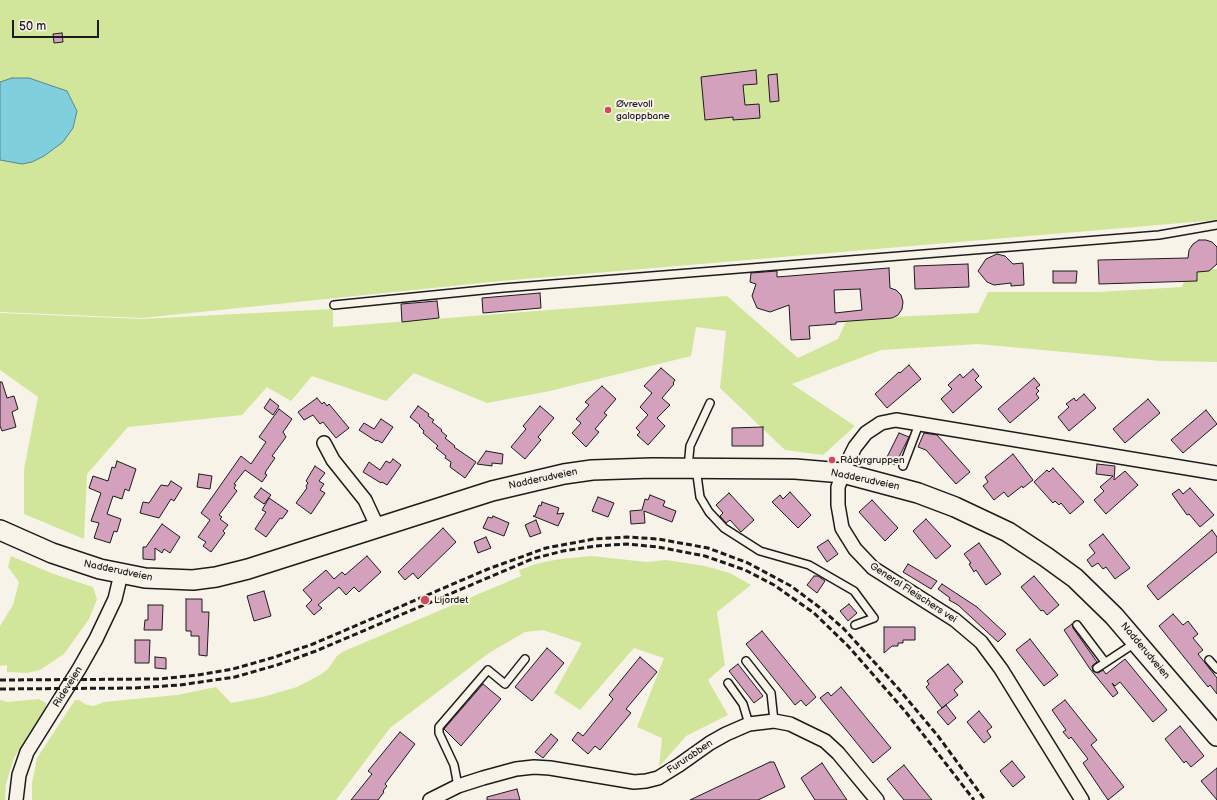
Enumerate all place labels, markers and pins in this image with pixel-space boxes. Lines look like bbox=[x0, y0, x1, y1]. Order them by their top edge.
place label: Øvrevoll galoppbane bbox=[616, 98, 670, 122]
marker: Øvrevoll galoppbane bbox=[603, 105, 613, 115]
place label: Rådyrgruppen bbox=[840, 454, 905, 466]
marker: Rådyrgruppen bbox=[827, 455, 837, 465]
marker: Lijordet bbox=[419, 594, 431, 606]
place label: Lijordet bbox=[434, 594, 468, 606]

